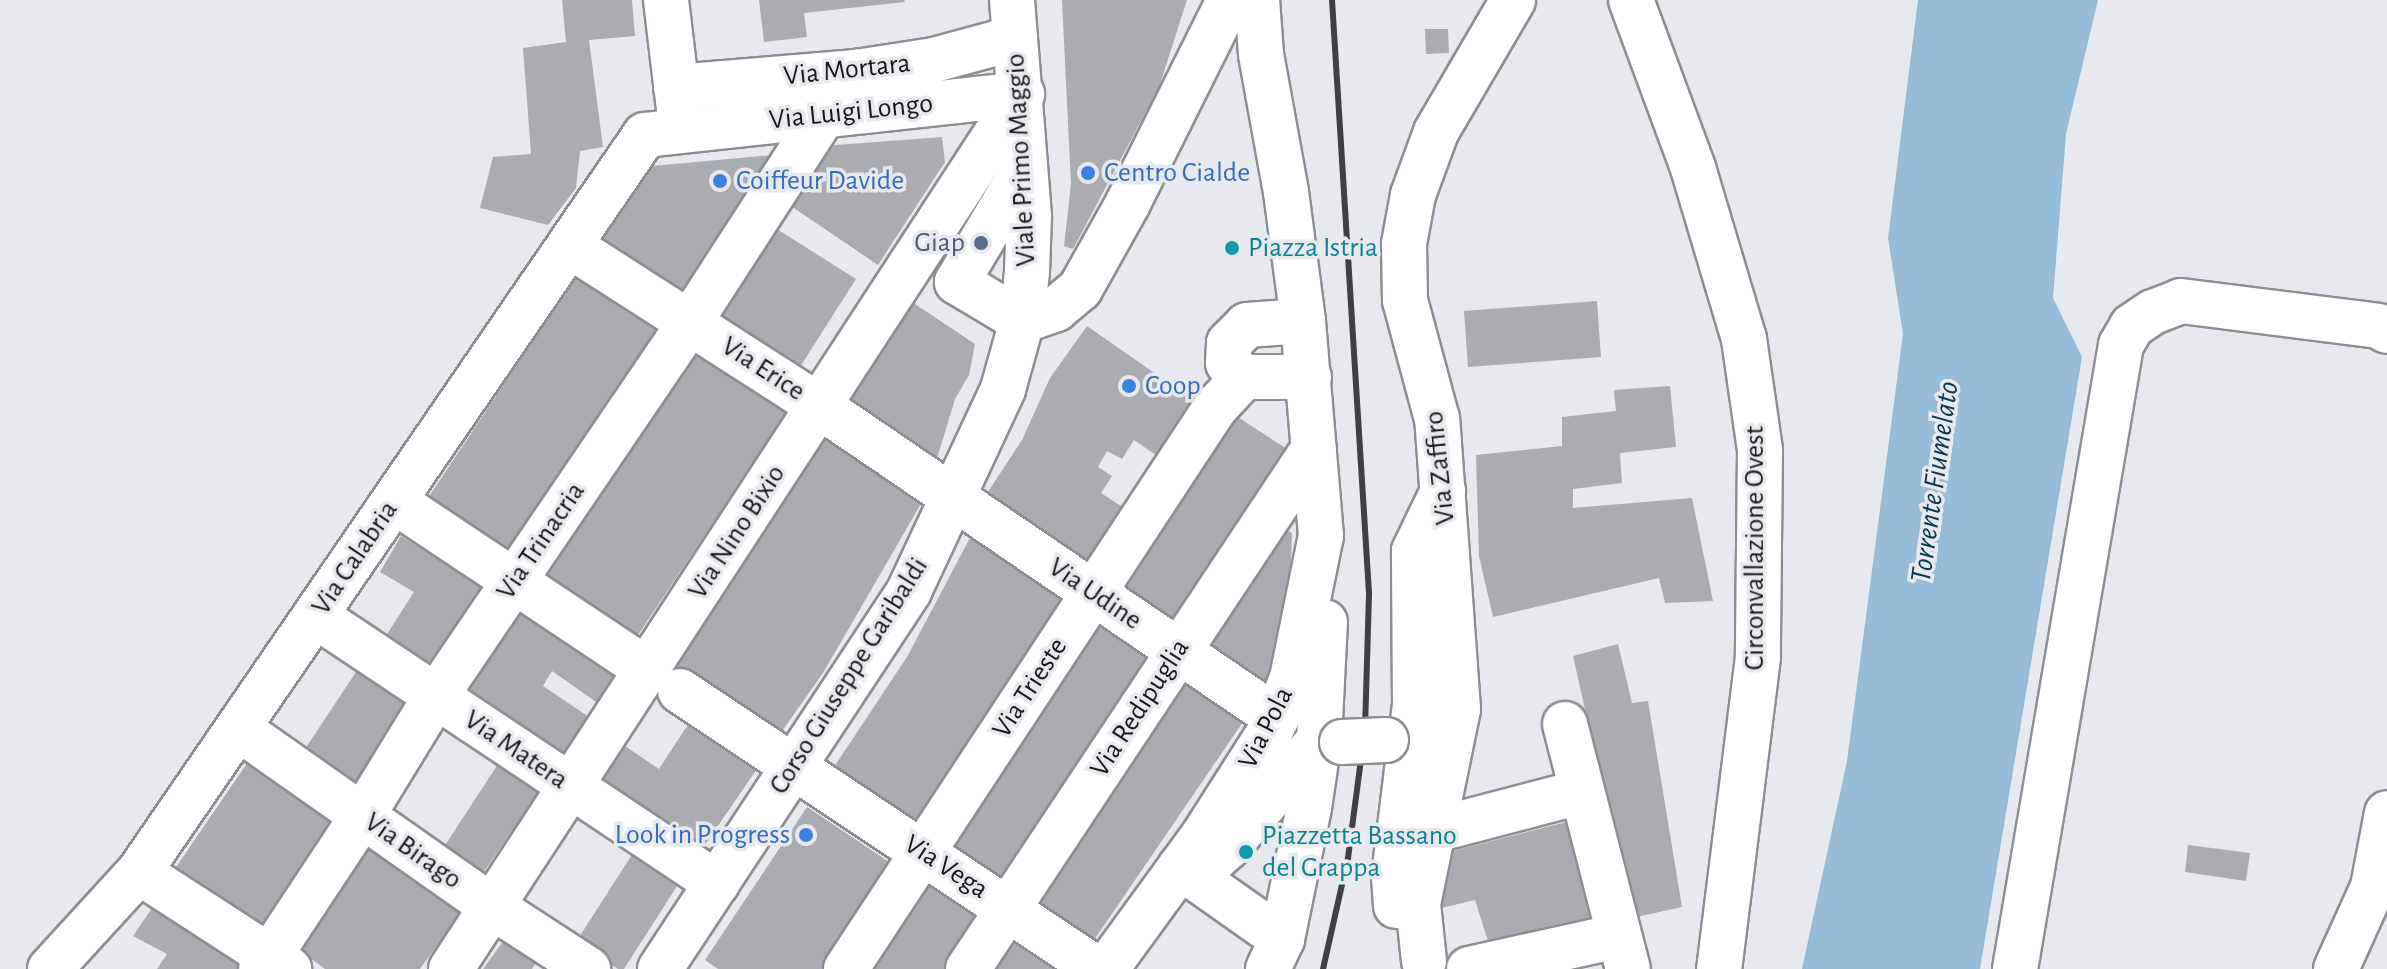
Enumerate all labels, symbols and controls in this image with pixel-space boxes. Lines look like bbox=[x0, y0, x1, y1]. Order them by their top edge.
street label: Via Mortara bbox=[782, 47, 912, 93]
street label: Viale Primo Maggio bbox=[999, 53, 1043, 267]
street label: Via Luigi Longo bbox=[768, 87, 934, 137]
place label: Centro Cialde bbox=[1104, 156, 1250, 190]
place label: Coiffeur Davide bbox=[736, 164, 904, 198]
marker: Centro Cialde bbox=[1079, 164, 1097, 182]
marker: Coiffeur Davide bbox=[711, 172, 729, 190]
place label: Giap bbox=[914, 226, 965, 260]
place label: Piazza Istria bbox=[1248, 231, 1378, 265]
marker: Giap bbox=[972, 234, 990, 252]
marker: Piazza Istria bbox=[1223, 239, 1241, 257]
street label: Via Erice bbox=[715, 330, 811, 408]
place label: Coop bbox=[1145, 369, 1201, 403]
marker: Coop bbox=[1120, 377, 1138, 395]
water label: Torrente Fiumelato bbox=[1903, 379, 1967, 585]
street label: Via Zaffiro bbox=[1417, 409, 1463, 527]
street label: Circonvallazione Ovest bbox=[1738, 426, 1772, 670]
street label: Via Nino Bixio bbox=[681, 459, 793, 605]
street label: Via Trinacria bbox=[489, 476, 593, 606]
street label: Via Calabria bbox=[305, 495, 405, 621]
street label: Corso Giuseppe Garibaldi bbox=[762, 551, 936, 801]
street label: Via Udine bbox=[1042, 551, 1148, 637]
street label: Via Trieste bbox=[985, 632, 1075, 744]
street label: Via Redipuglia bbox=[1083, 633, 1197, 783]
street label: Via Pola bbox=[1231, 682, 1301, 774]
street label: Via Matera bbox=[458, 703, 574, 797]
street label: Via Birago bbox=[358, 805, 468, 897]
place label: Look in Progress bbox=[615, 818, 790, 852]
place label: Piazzetta Bassano del Grappa bbox=[1262, 819, 1457, 885]
marker: Look in Progress bbox=[797, 826, 815, 844]
street label: Via Vega bbox=[898, 827, 994, 907]
marker: Piazzetta Bassano del Grappa bbox=[1237, 843, 1255, 861]

